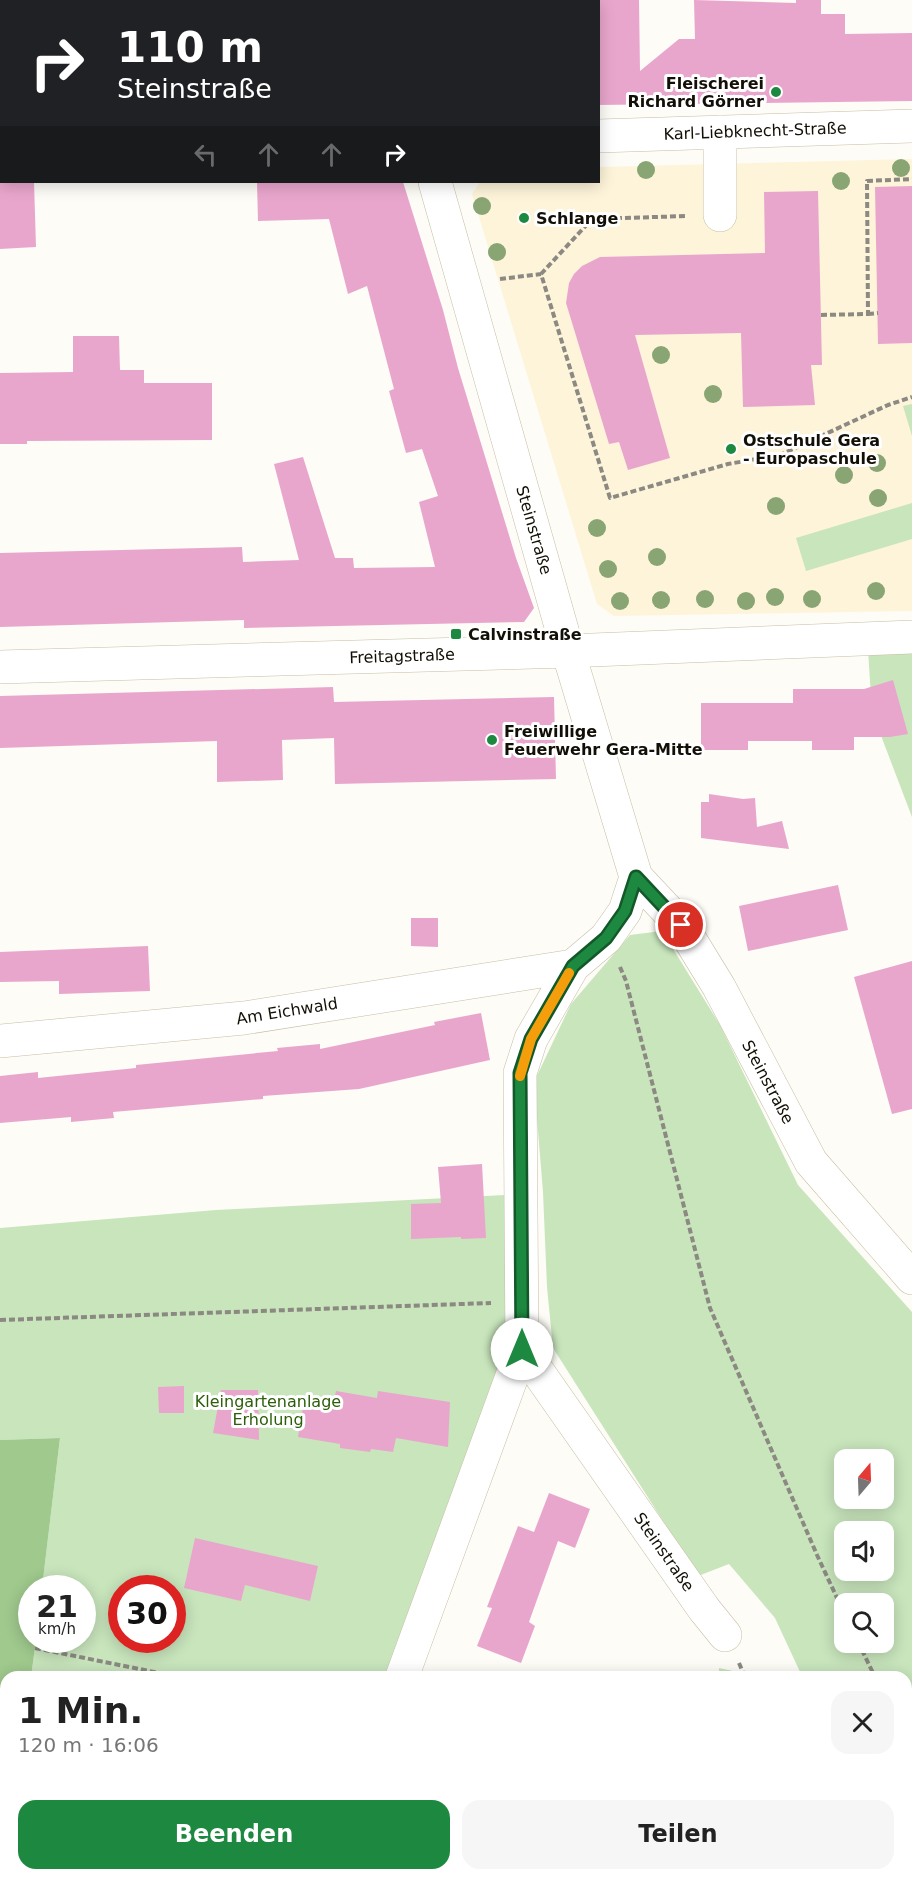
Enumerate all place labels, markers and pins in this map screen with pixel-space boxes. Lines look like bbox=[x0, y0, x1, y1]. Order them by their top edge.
place label: Fleischerei Richard Görner bbox=[627, 74, 764, 111]
marker: Fleischerei Richard Görner bbox=[769, 85, 783, 99]
place label: Schlange bbox=[536, 209, 619, 228]
marker: Schlange bbox=[517, 211, 531, 225]
place label: Ostschule Gera - Europaschule bbox=[743, 431, 880, 468]
marker: Ostschule Gera - Europaschule bbox=[724, 442, 738, 456]
place label: Calvinstraße bbox=[468, 625, 582, 644]
marker: Calvinstraße bbox=[449, 627, 463, 641]
place label: Freiwillige Feuerwehr Gera-Mitte bbox=[504, 722, 703, 759]
marker: Freiwillige Feuerwehr Gera-Mitte bbox=[485, 733, 499, 747]
pin bbox=[655, 899, 706, 950]

